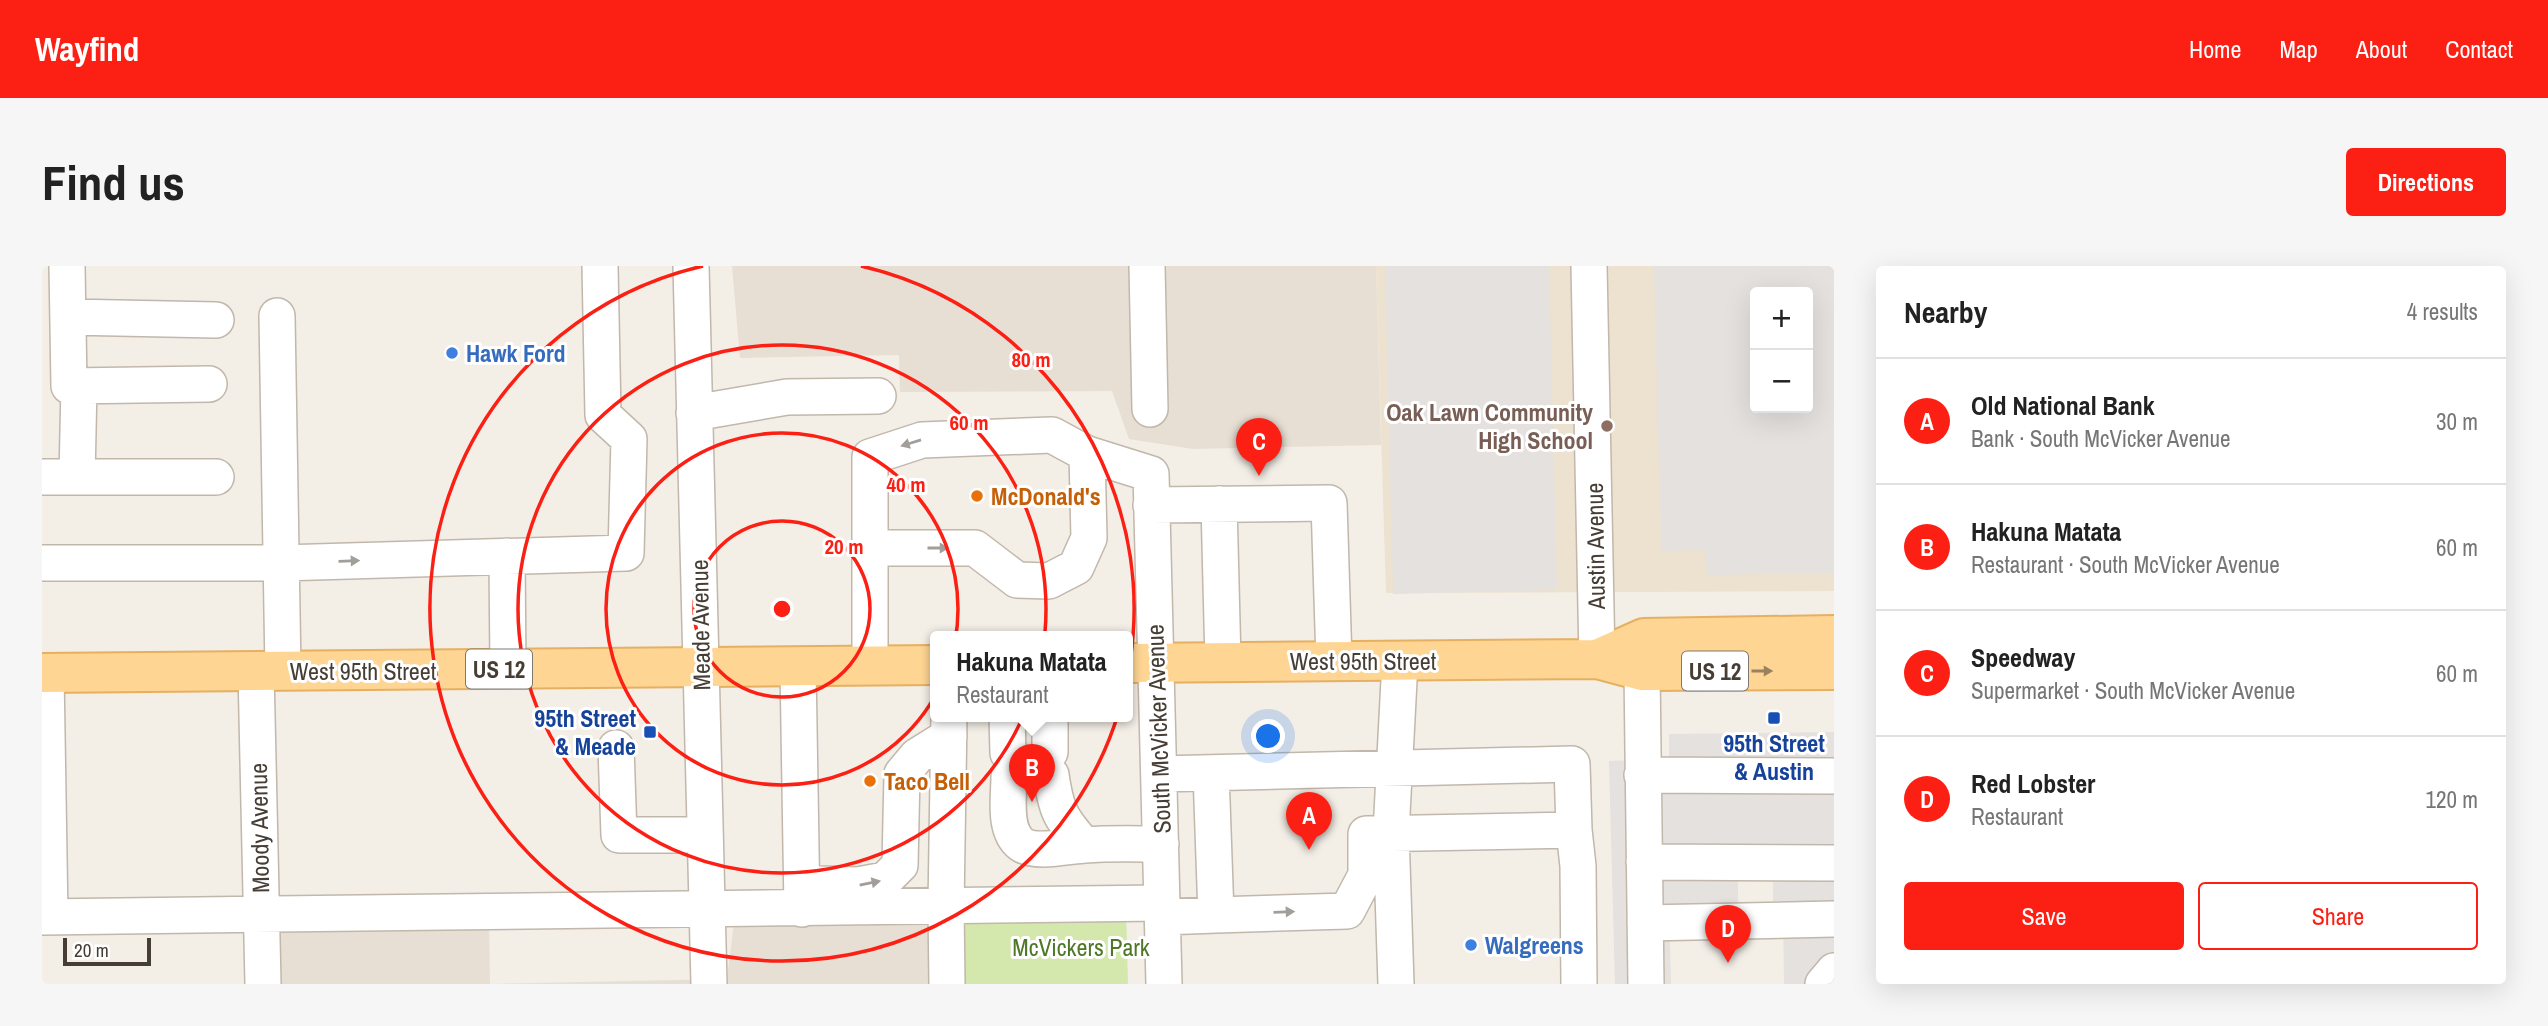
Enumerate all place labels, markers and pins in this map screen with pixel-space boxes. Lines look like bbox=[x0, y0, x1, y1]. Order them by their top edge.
place label: Hawk Ford bbox=[466, 337, 566, 369]
marker: Hawk Ford bbox=[444, 345, 460, 361]
place label: Oak Lawn Community High School bbox=[1386, 396, 1593, 456]
pin: C bbox=[1236, 418, 1282, 476]
marker: Oak Lawn Community High School bbox=[1599, 418, 1615, 434]
place label: McDonald's bbox=[991, 480, 1101, 512]
marker: McDonald's bbox=[969, 488, 985, 504]
centre of rings bbox=[770, 597, 794, 621]
place label: 95th Street & Meade bbox=[534, 702, 636, 762]
marker: 95th Street & Austin bbox=[1766, 710, 1782, 726]
marker: 95th Street & Meade bbox=[642, 724, 658, 740]
place label: 95th Street & Austin bbox=[1723, 727, 1825, 787]
pin: B bbox=[1009, 744, 1055, 802]
place label: Taco Bell bbox=[884, 765, 970, 797]
marker: Taco Bell bbox=[862, 773, 878, 789]
pin: A bbox=[1286, 792, 1332, 850]
pin: D bbox=[1705, 905, 1751, 963]
place label: Walgreens bbox=[1485, 929, 1584, 961]
marker: Walgreens bbox=[1463, 937, 1479, 953]

